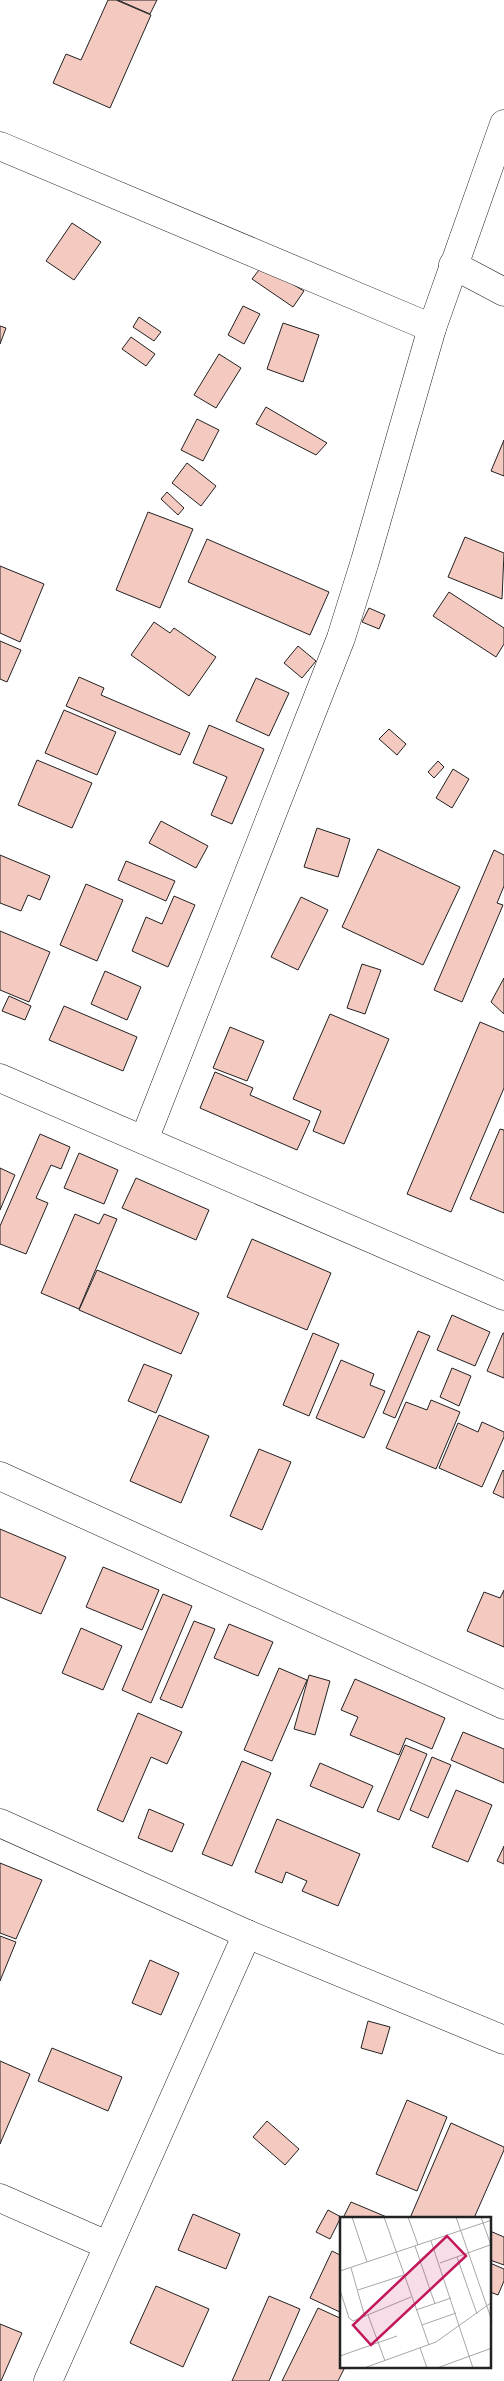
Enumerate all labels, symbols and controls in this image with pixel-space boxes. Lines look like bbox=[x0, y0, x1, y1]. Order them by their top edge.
inset map bbox=[340, 2217, 492, 2368]

